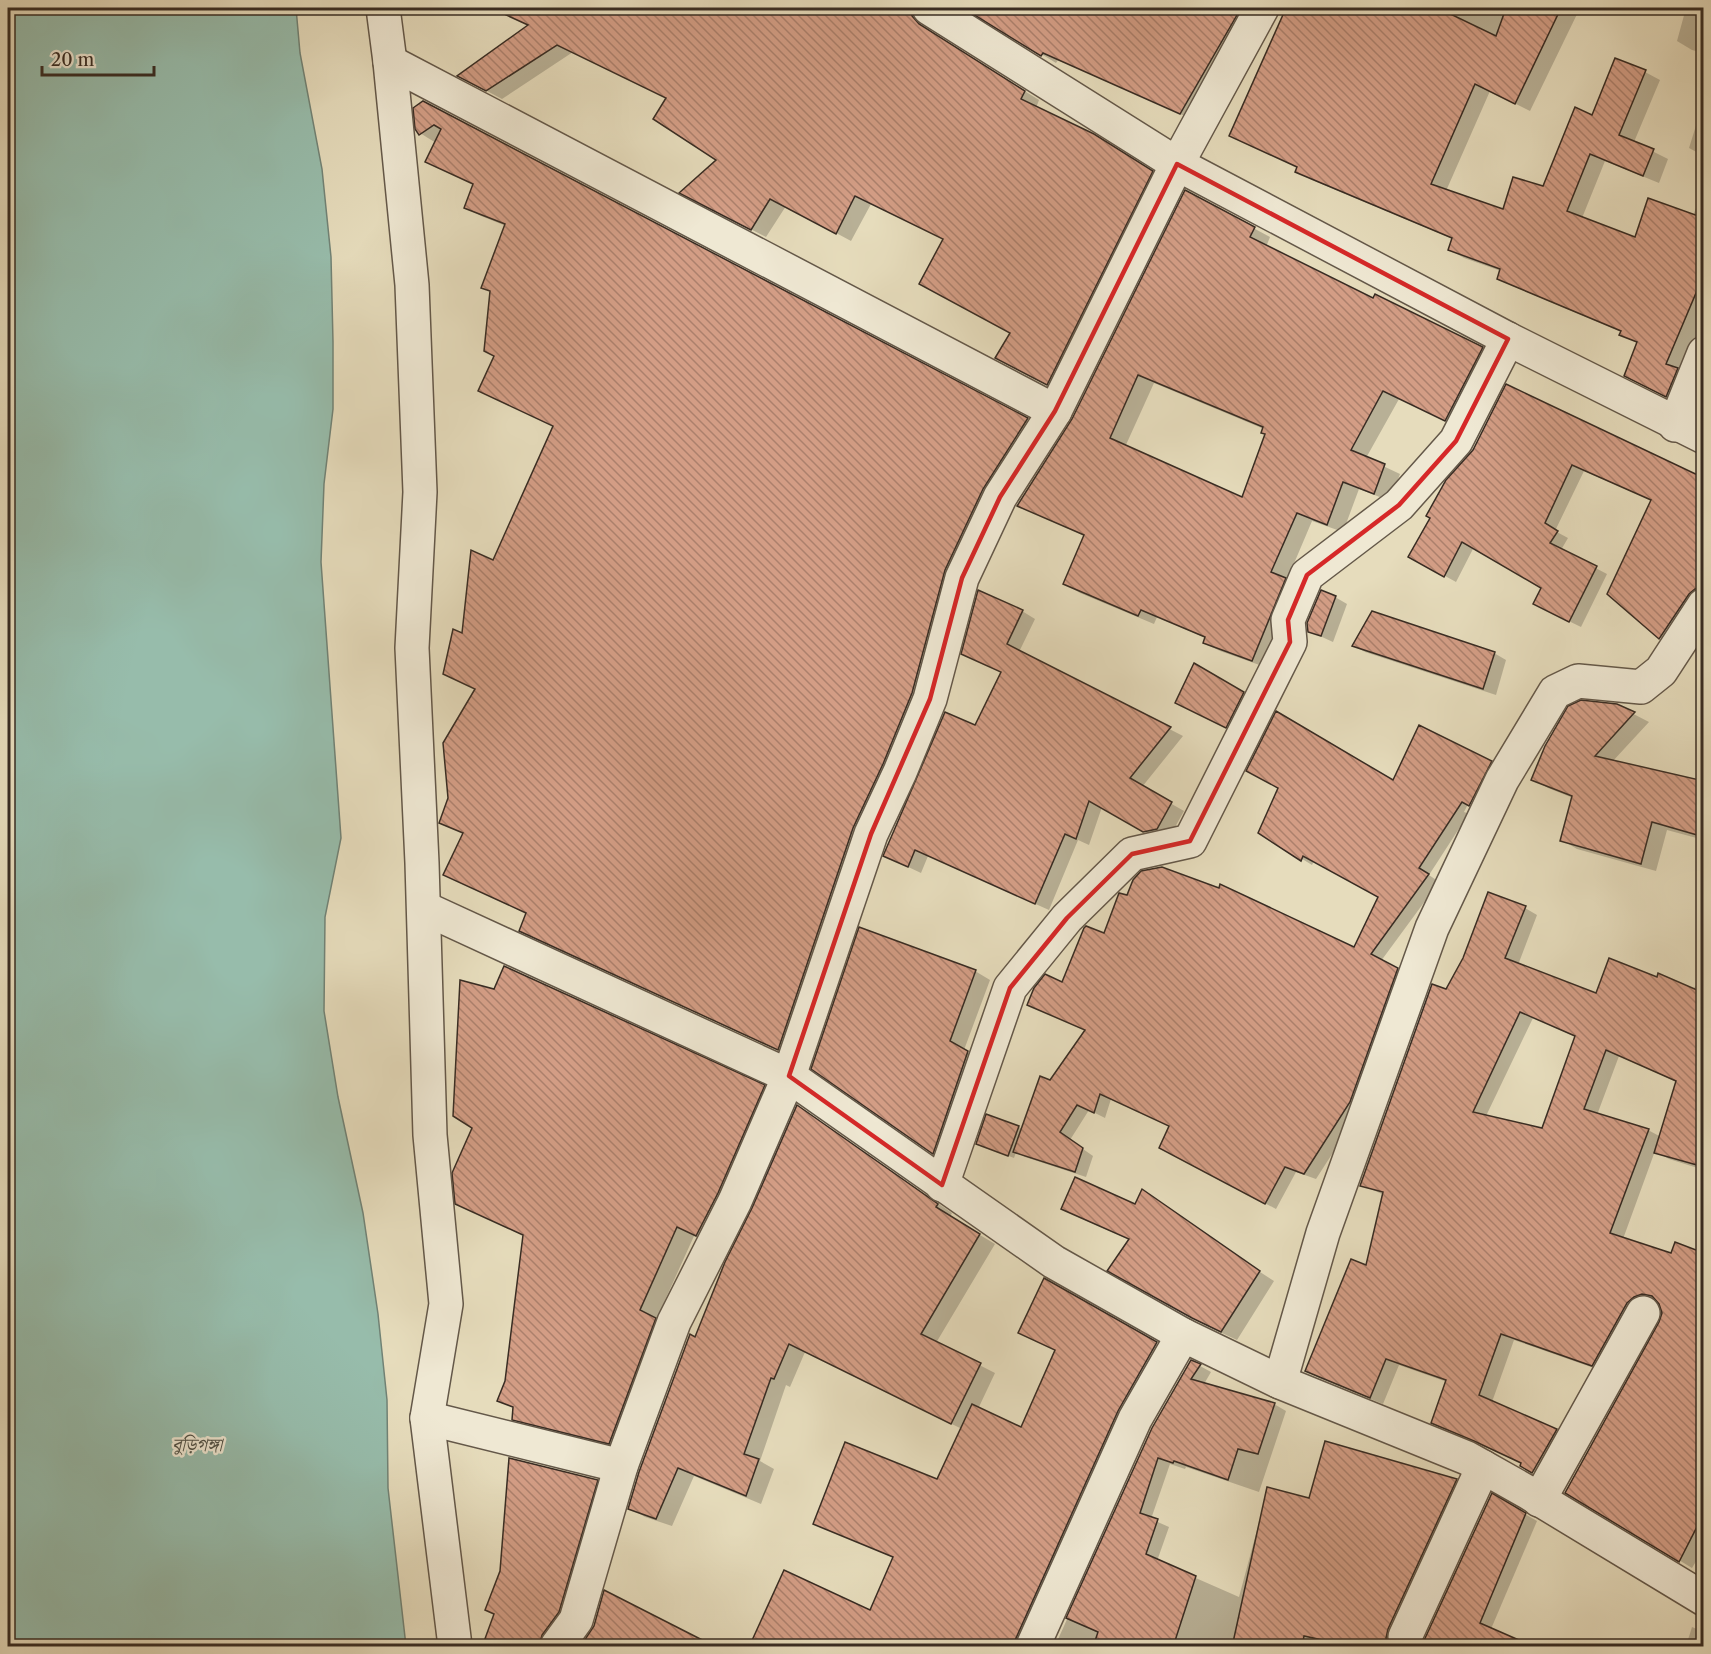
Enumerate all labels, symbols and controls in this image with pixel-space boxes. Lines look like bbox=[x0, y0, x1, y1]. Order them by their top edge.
scale bar bbox=[42, 39, 154, 77]
text: 20 m bbox=[51, 49, 95, 71]
water label: বুড়িগঙ্গা bbox=[172, 1434, 224, 1456]

